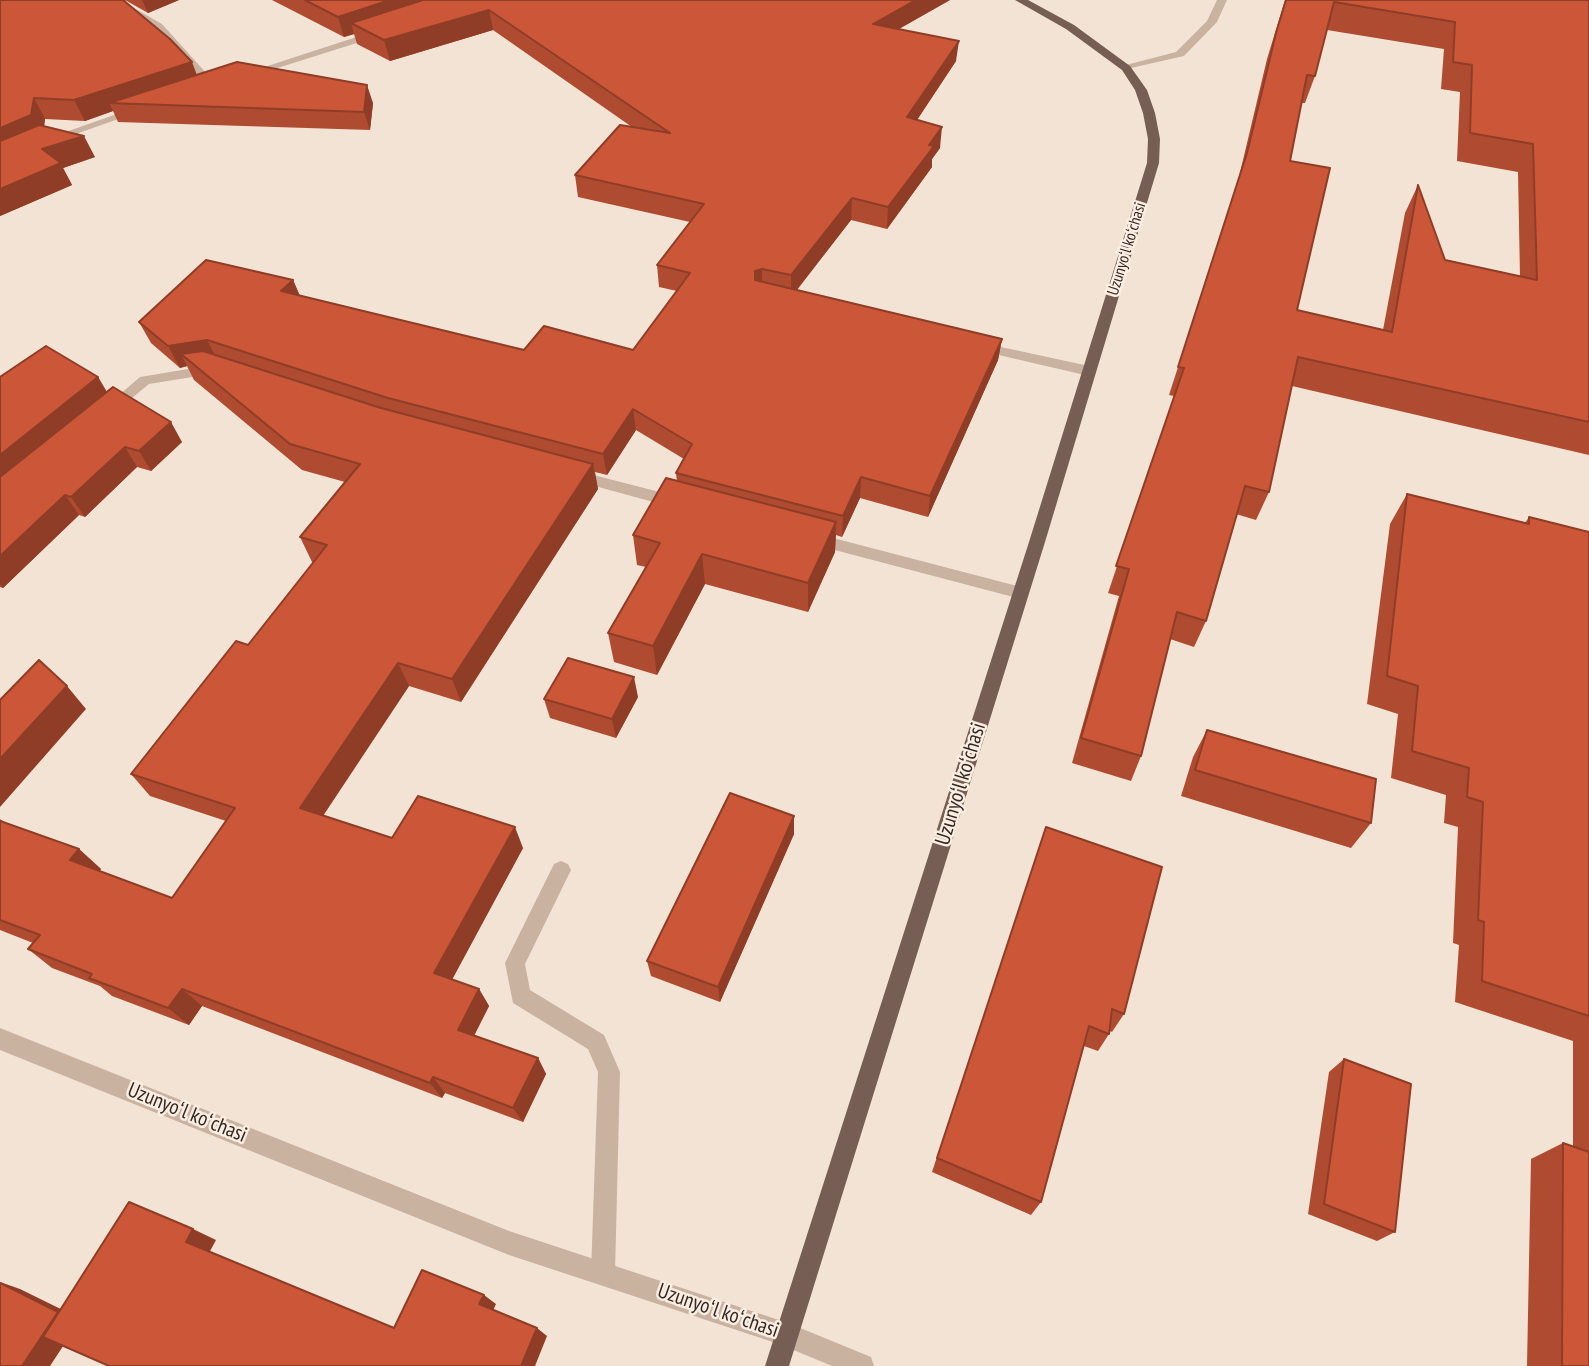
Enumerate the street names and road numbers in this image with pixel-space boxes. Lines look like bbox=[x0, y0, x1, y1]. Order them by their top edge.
street label: Uzunyoʻl koʻchasi bbox=[1104, 200, 1150, 298]
street label: Uzunyoʻl koʻchasi bbox=[930, 720, 992, 848]
street label: Uzunyoʻl koʻchasi bbox=[124, 1078, 250, 1148]
street label: Uzunyoʻl koʻchasi bbox=[654, 1279, 782, 1343]

